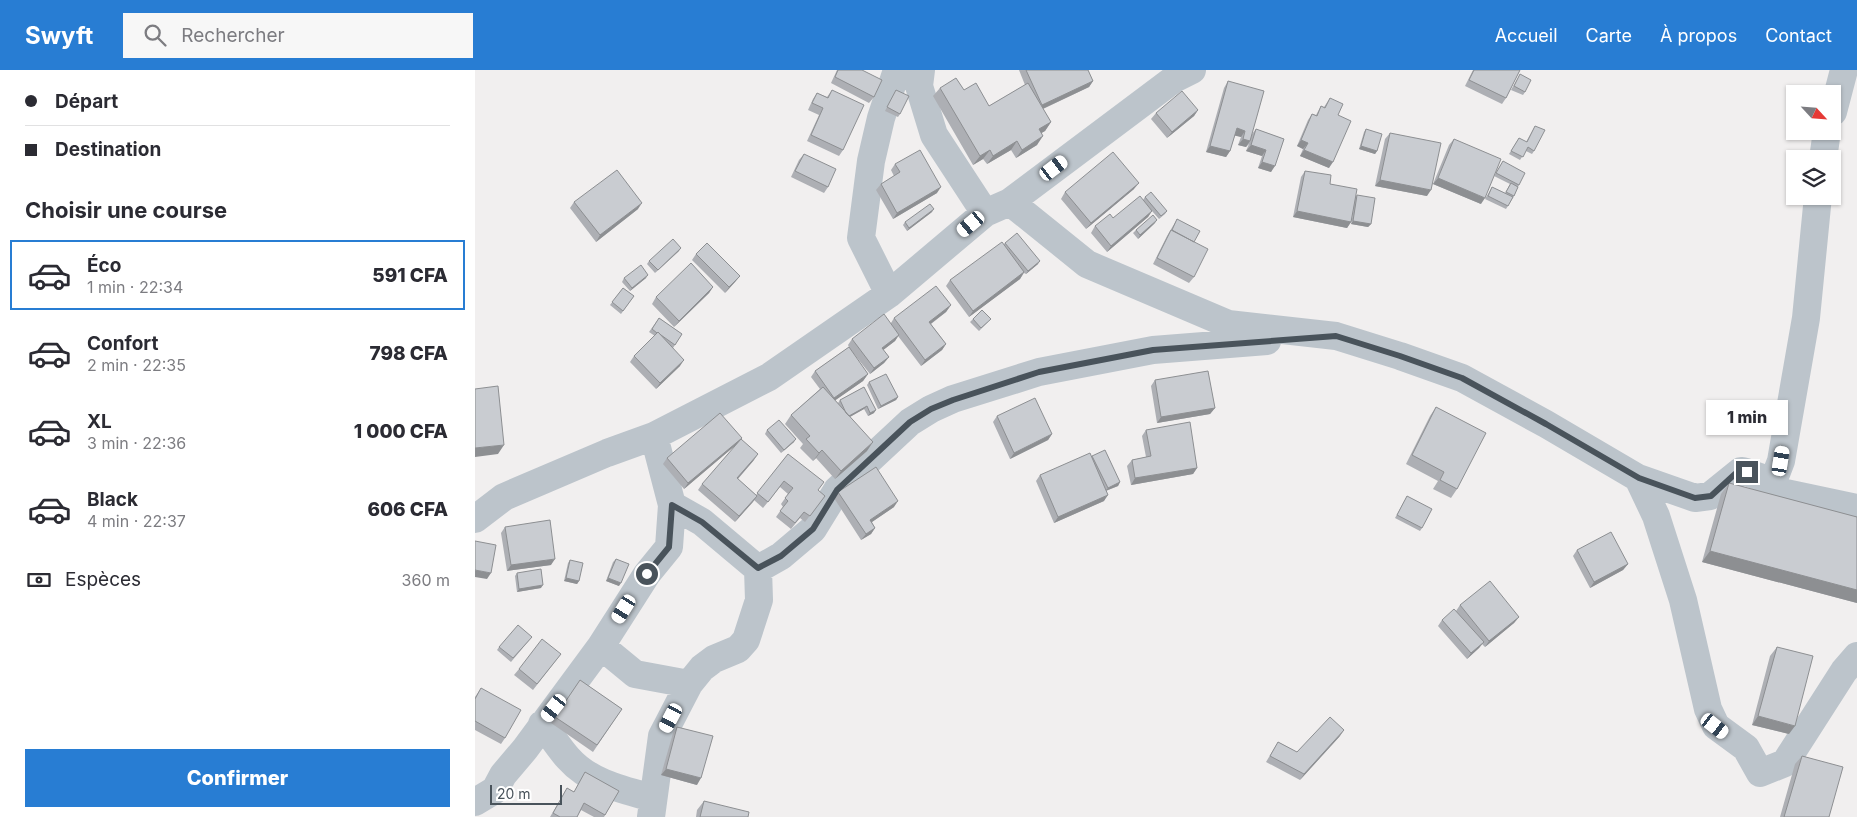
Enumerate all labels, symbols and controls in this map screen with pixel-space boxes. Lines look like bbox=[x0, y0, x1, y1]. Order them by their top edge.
search box bbox=[123, 13, 473, 58]
text: Swyft bbox=[25, 21, 93, 50]
icon: search bbox=[141, 21, 169, 49]
text: Rechercher bbox=[181, 24, 285, 47]
text: Accueil bbox=[1495, 25, 1558, 46]
text: Carte bbox=[1586, 25, 1632, 46]
text: À propos bbox=[1660, 25, 1737, 46]
text: Contact bbox=[1765, 25, 1832, 46]
north arrow bbox=[1786, 85, 1841, 140]
map controls bbox=[1786, 85, 1841, 205]
text: Départ bbox=[55, 90, 118, 113]
text: Destination bbox=[55, 138, 161, 161]
button: layers bbox=[1786, 150, 1841, 205]
car bbox=[1037, 153, 1070, 183]
text: Choisir une course bbox=[25, 197, 227, 223]
car bbox=[954, 209, 987, 239]
icon: car bbox=[27, 253, 72, 298]
text: Éco bbox=[87, 254, 121, 277]
text: 591 CFA bbox=[372, 264, 448, 287]
text: 1 min · 22:34 bbox=[87, 277, 183, 297]
icon: car bbox=[27, 331, 72, 376]
text: Confort bbox=[87, 332, 158, 355]
text: 798 CFA bbox=[370, 342, 448, 365]
text: 2 min · 22:35 bbox=[87, 355, 186, 375]
callout: 1 min bbox=[1706, 400, 1788, 434]
text: 1 min bbox=[1727, 407, 1767, 427]
icon: car bbox=[27, 409, 72, 454]
text: XL bbox=[87, 410, 112, 433]
text: 1 000 CFA bbox=[354, 420, 448, 443]
text: 3 min · 22:36 bbox=[87, 433, 186, 453]
car bbox=[1771, 445, 1790, 477]
route end bbox=[1736, 461, 1758, 483]
icon: car bbox=[27, 487, 72, 532]
text: Black bbox=[87, 488, 138, 511]
text: 606 CFA bbox=[367, 498, 448, 521]
text: 4 min · 22:37 bbox=[87, 511, 186, 531]
route start bbox=[636, 563, 658, 585]
icon: cash bbox=[25, 566, 53, 594]
text: Espèces bbox=[65, 568, 141, 591]
text: 360 m bbox=[402, 570, 450, 590]
car bbox=[609, 592, 638, 626]
car bbox=[538, 692, 569, 724]
car bbox=[657, 701, 684, 735]
car bbox=[1698, 711, 1731, 741]
button: Confirmer bbox=[25, 749, 450, 807]
scale bar bbox=[490, 782, 563, 805]
text: 20 m bbox=[497, 785, 531, 802]

